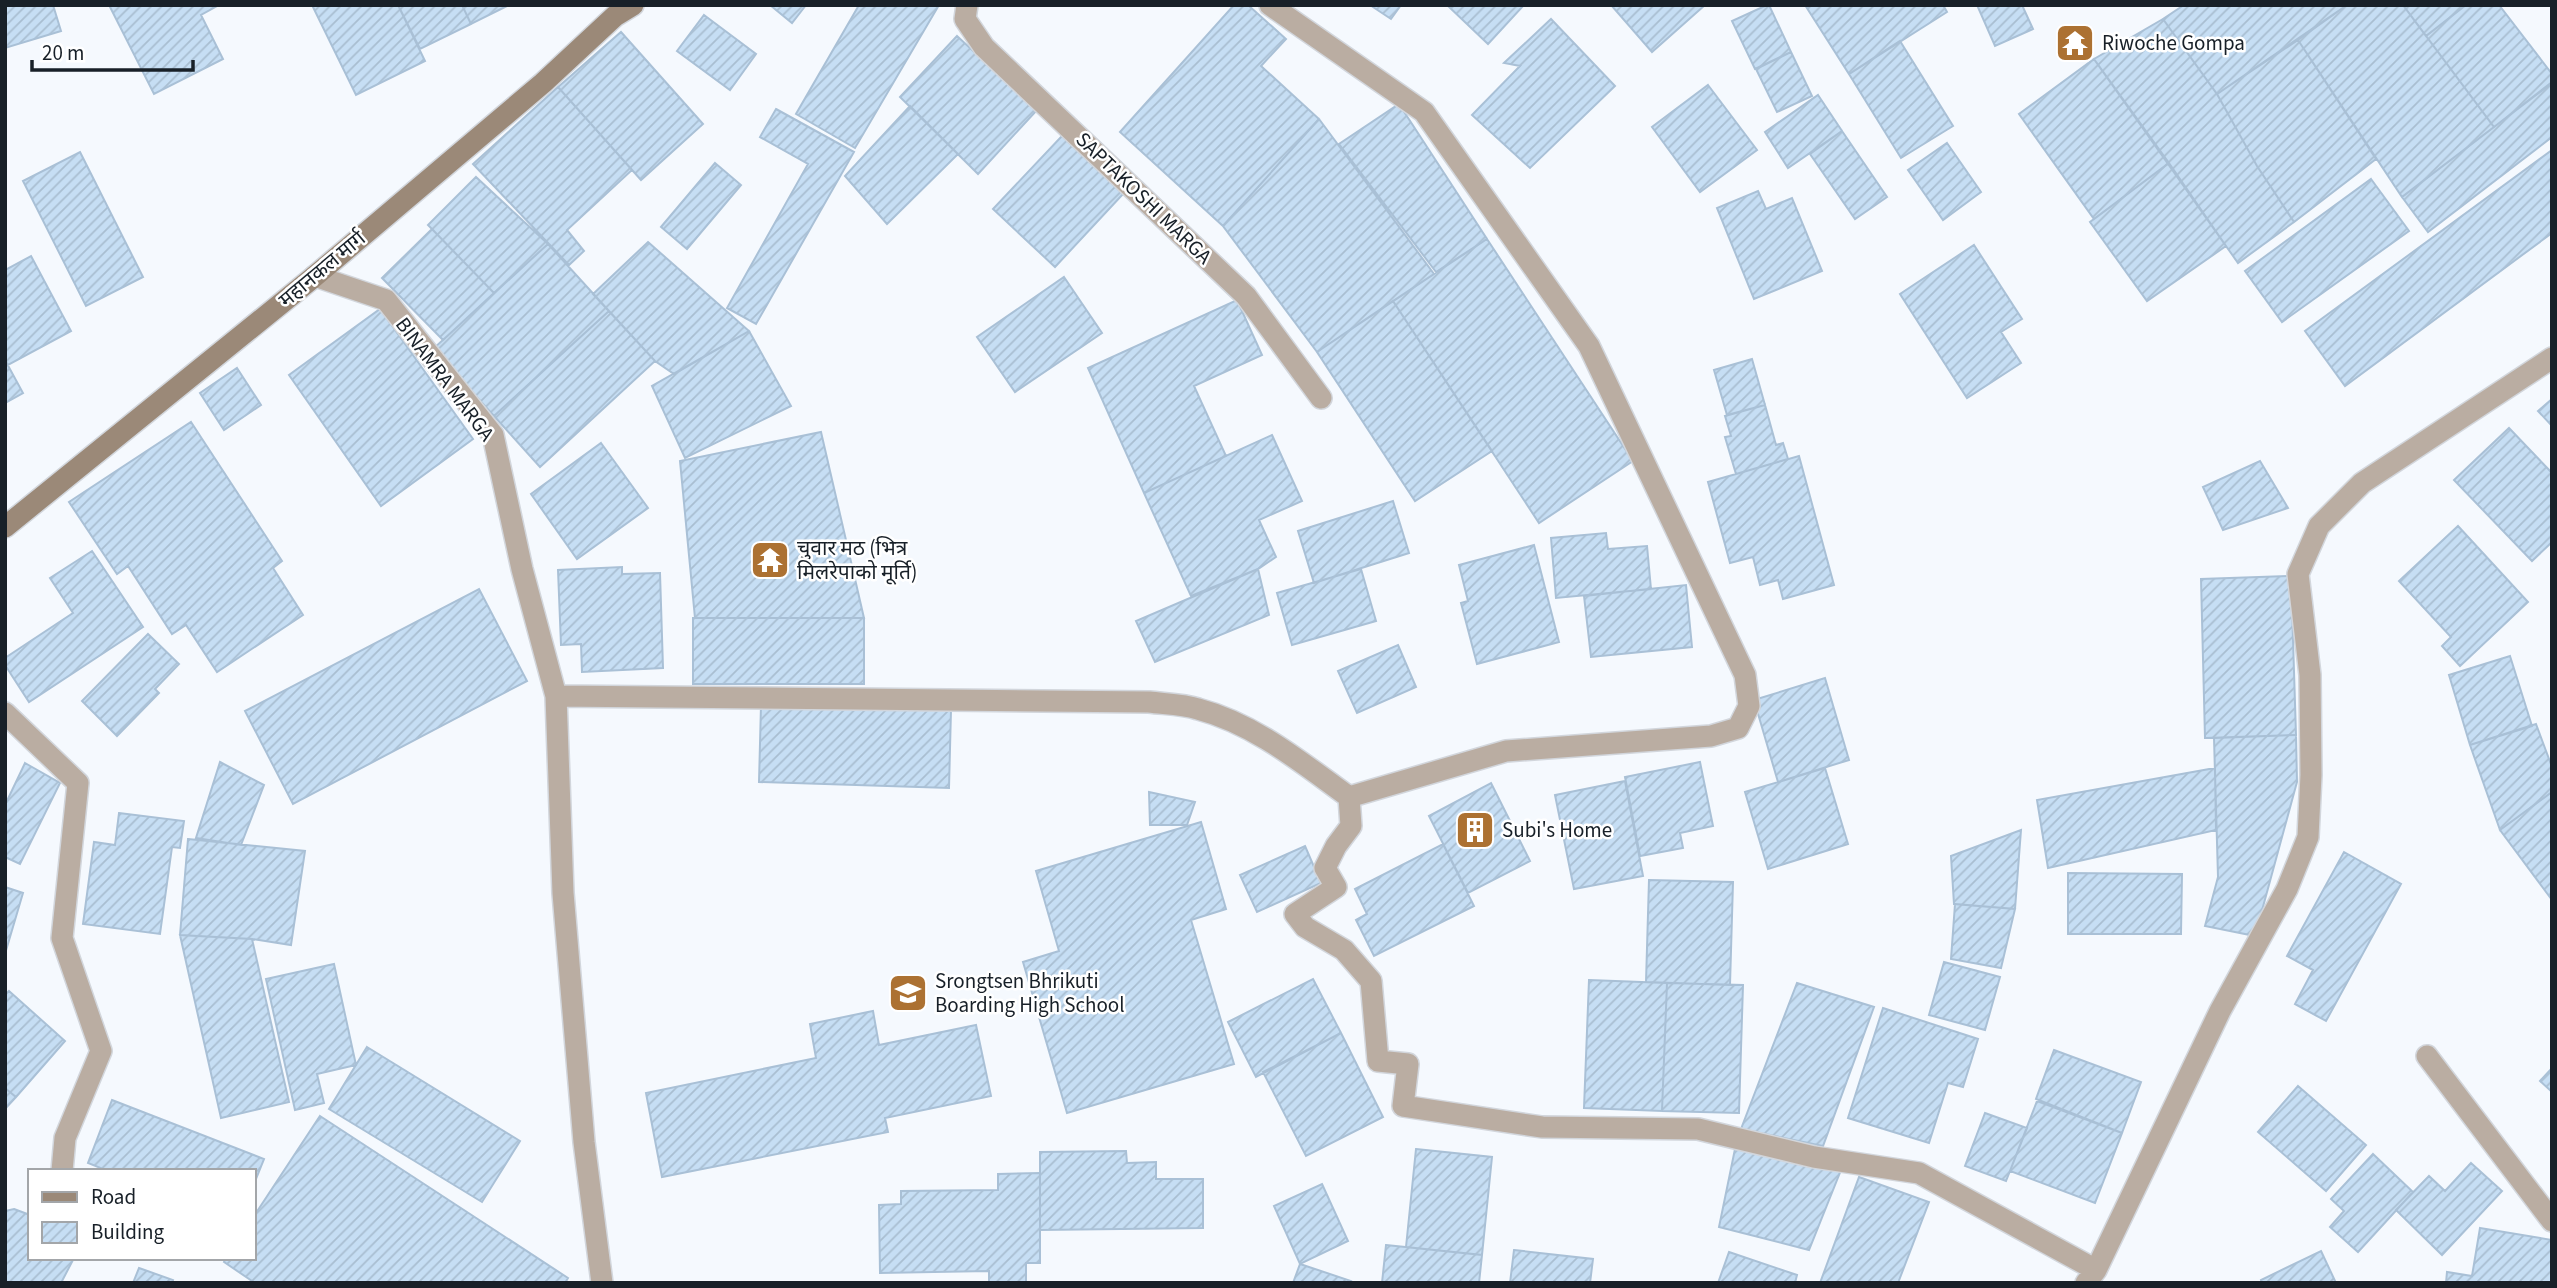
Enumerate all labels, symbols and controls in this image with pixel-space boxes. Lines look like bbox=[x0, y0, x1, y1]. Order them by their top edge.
temple icon: Riwoche Gompa bbox=[2054, 22, 2096, 64]
scale bar bbox=[32, 28, 192, 72]
place label: Riwoche Gompa bbox=[2102, 28, 2245, 58]
text: 20 m bbox=[42, 38, 84, 68]
street label: SAPTAKOSHI MARGA bbox=[1069, 125, 1219, 271]
street label: महानकल मार्ग bbox=[272, 223, 373, 314]
street label: BINAMRA MARGA bbox=[388, 311, 502, 448]
place label: चुवार मठ (भित्र मिलरेपाको मूर्ति) bbox=[797, 533, 917, 587]
temple icon: चुवार मठ (भित्र मिलरेपाको मूर्ति) bbox=[749, 539, 791, 581]
building icon: Subi's Home bbox=[1454, 809, 1496, 851]
place label: Subi's Home bbox=[1502, 815, 1612, 845]
place label: Srongtsen Bhrikuti Boarding High School bbox=[935, 966, 1125, 1020]
school or university icon: Srongtsen Bhrikuti Boarding High School bbox=[887, 972, 929, 1014]
legend bbox=[28, 1169, 256, 1260]
text: Road bbox=[91, 1182, 136, 1212]
text: Building bbox=[91, 1217, 165, 1247]

